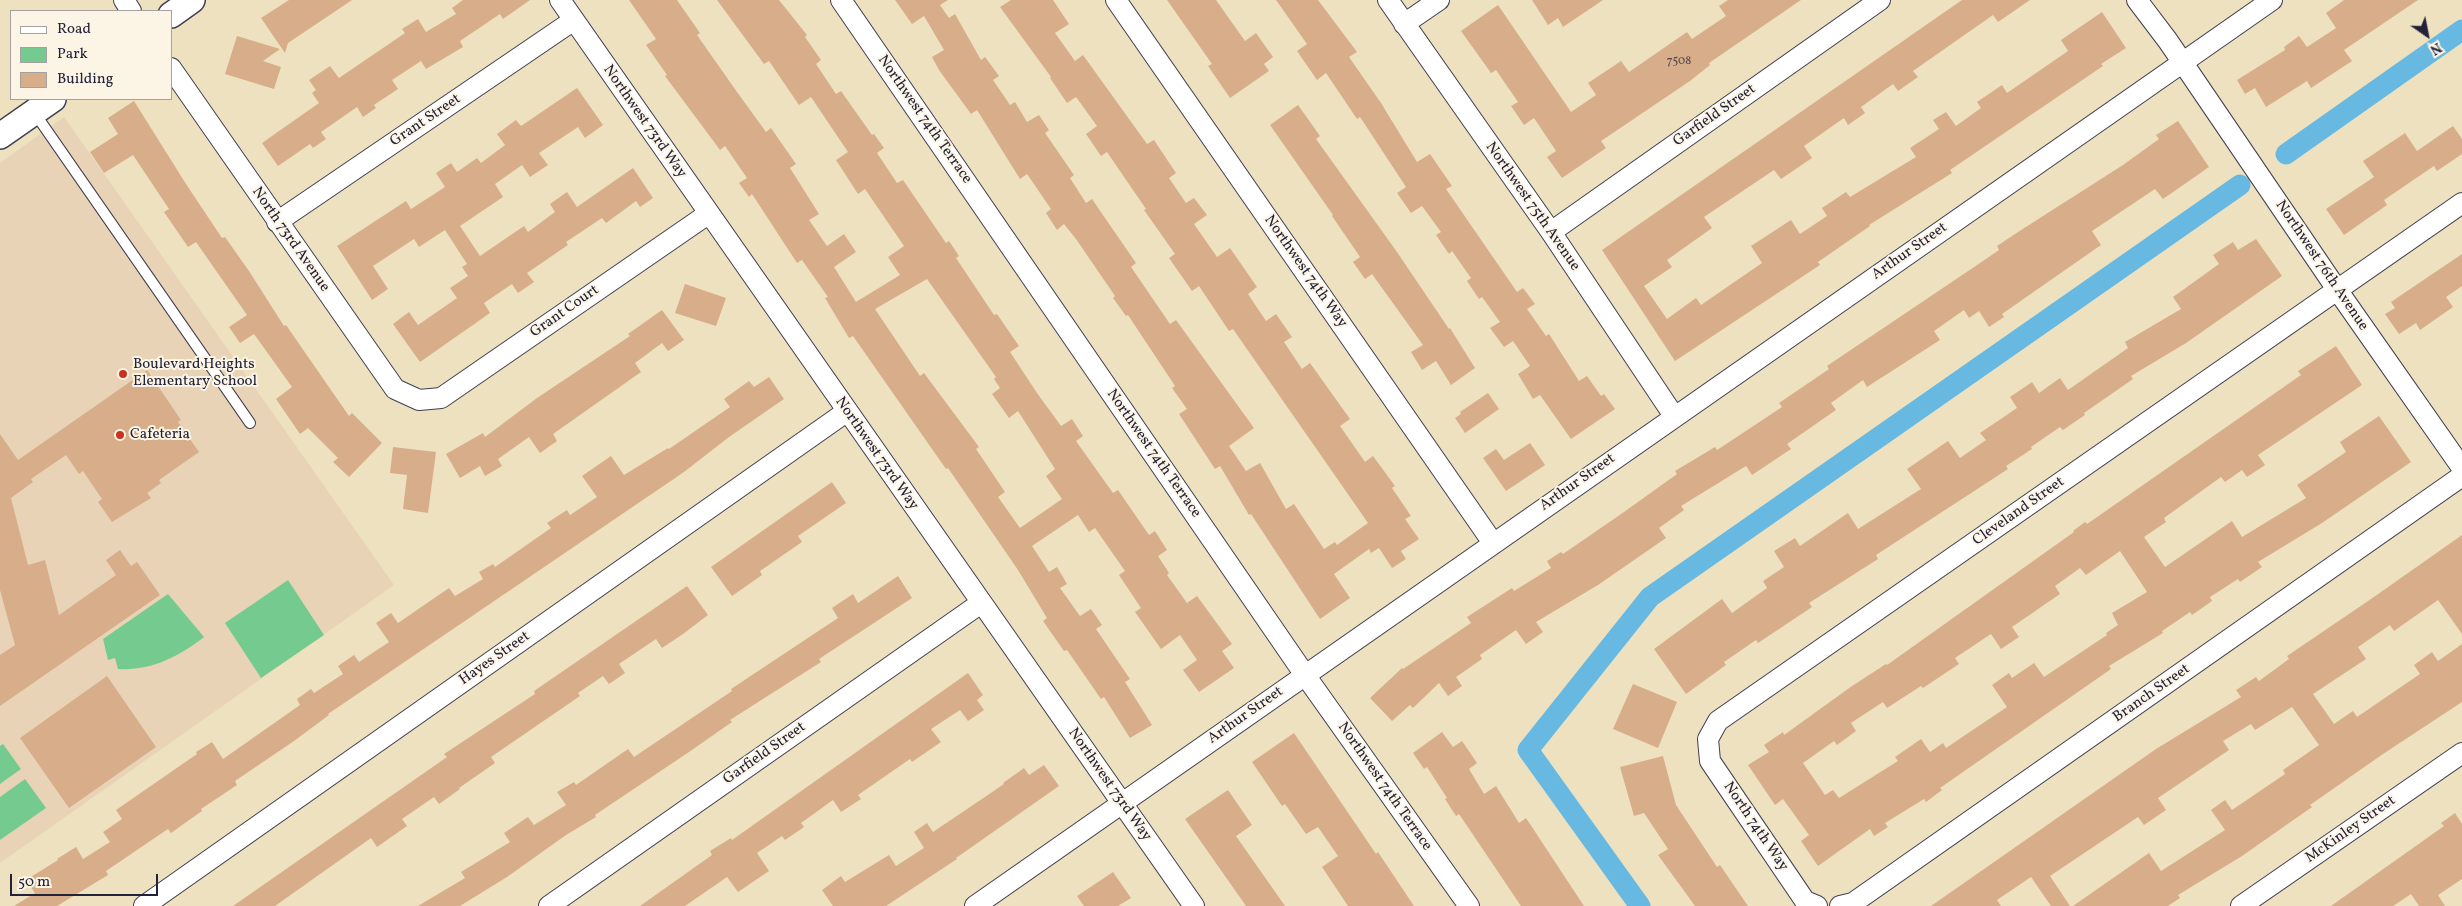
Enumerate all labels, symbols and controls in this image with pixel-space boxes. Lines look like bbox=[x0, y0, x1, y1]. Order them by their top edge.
legend bbox=[10, 10, 172, 100]
north arrow bbox=[2402, 10, 2452, 60]
text: Road bbox=[57, 19, 91, 40]
text: N bbox=[2426, 37, 2445, 59]
text: Park bbox=[57, 44, 88, 65]
street label: Northwest 74th Terrace bbox=[873, 52, 975, 188]
house number: 7508 bbox=[1667, 55, 1691, 69]
street label: Northwest 73rd Way bbox=[598, 62, 690, 182]
text: Building bbox=[57, 69, 113, 90]
street label: Garfield Street bbox=[1670, 81, 1760, 151]
street label: Grant Street bbox=[387, 91, 465, 151]
street label: Northwest 75th Avenue bbox=[1481, 139, 1583, 275]
street label: North 73rd Avenue bbox=[247, 184, 333, 296]
street label: Northwest 76th Avenue bbox=[2271, 197, 2371, 335]
street label: Northwest 74th Way bbox=[1259, 212, 1351, 332]
street label: Arthur Street bbox=[1869, 219, 1951, 285]
street label: Grant Court bbox=[527, 282, 603, 342]
place label: Boulevard Heights Elementary School bbox=[133, 356, 257, 391]
marker: Boulevard Heights Elementary School bbox=[117, 368, 129, 380]
street label: Northwest 74th Terrace bbox=[1102, 386, 1204, 522]
street label: Northwest 73rd Way bbox=[830, 394, 922, 514]
place label: Cafeteria bbox=[130, 426, 190, 444]
marker: Cafeteria bbox=[114, 429, 126, 441]
street label: Arthur Street bbox=[1537, 450, 1619, 516]
street label: Cleveland Street bbox=[1970, 474, 2068, 550]
street label: Hayes Street bbox=[456, 628, 534, 690]
street label: Branch Street bbox=[2110, 661, 2194, 727]
street label: Arthur Street bbox=[1205, 683, 1287, 749]
street label: Garfield Street bbox=[720, 719, 810, 789]
street label: Northwest 74th Terrace bbox=[1333, 719, 1435, 855]
street label: Northwest 73rd Way bbox=[1063, 725, 1155, 845]
street label: North 74th Way bbox=[1719, 779, 1791, 875]
street label: McKinley Street bbox=[2302, 792, 2400, 868]
scale bar bbox=[12, 864, 160, 896]
text: 50 m bbox=[18, 872, 50, 893]

